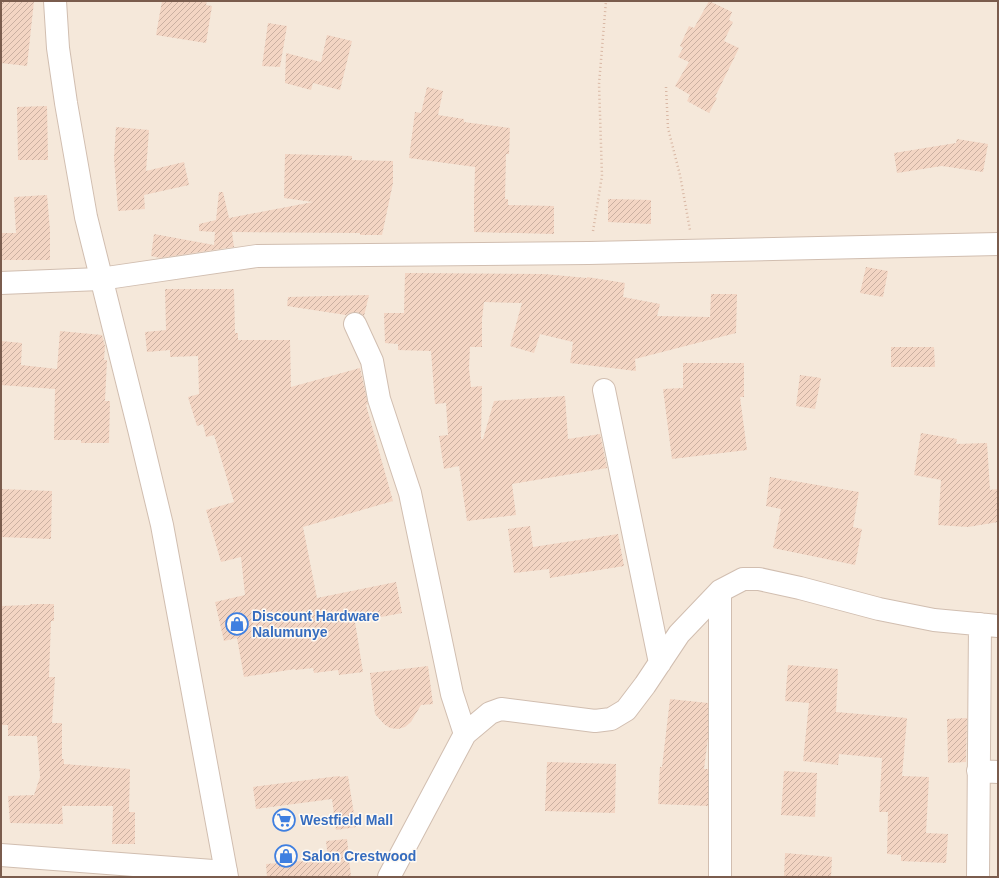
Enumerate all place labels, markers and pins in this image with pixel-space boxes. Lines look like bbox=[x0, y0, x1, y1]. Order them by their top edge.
place label: Discount Hardware Nalumunye bbox=[252, 608, 380, 640]
shop icon: Discount Hardware Nalumunye bbox=[224, 611, 250, 637]
supermarket icon: Westfield Mall bbox=[271, 807, 297, 833]
place label: Westfield Mall bbox=[300, 812, 393, 828]
shop icon: Salon Crestwood bbox=[273, 843, 299, 869]
place label: Salon Crestwood bbox=[302, 848, 416, 864]

